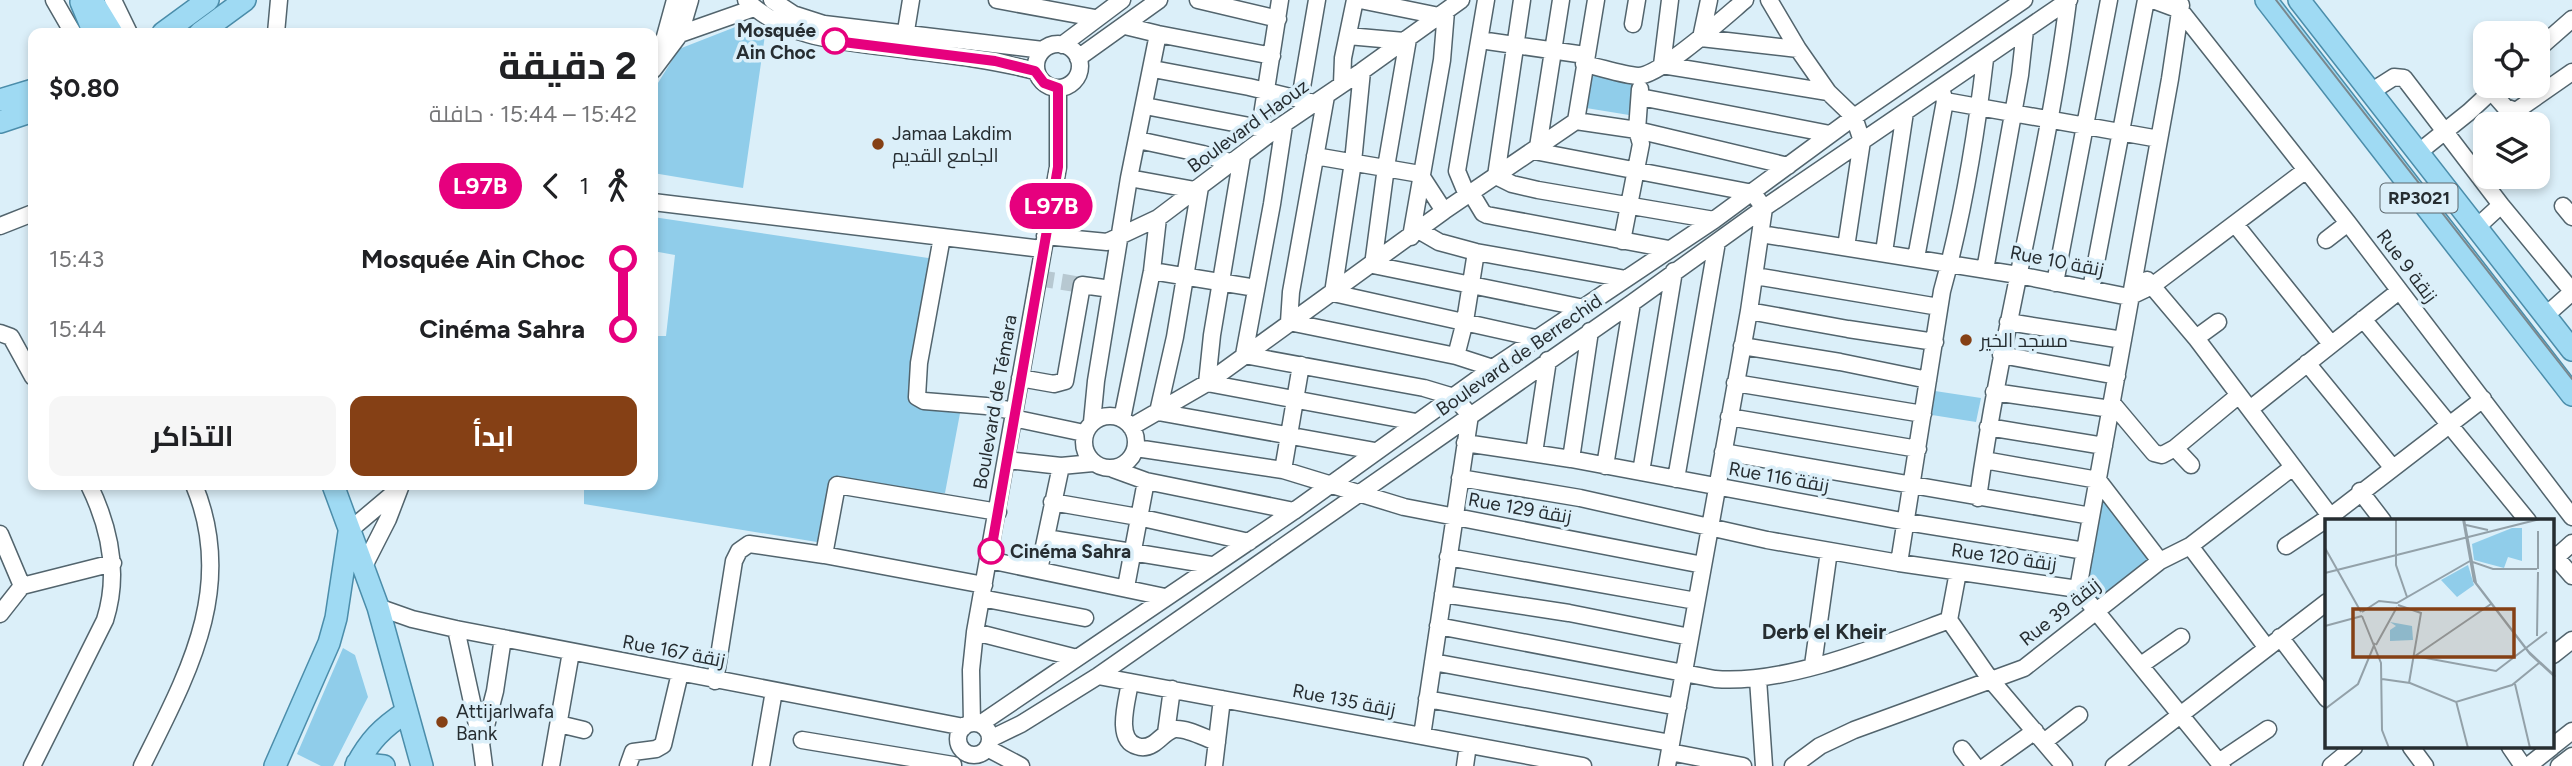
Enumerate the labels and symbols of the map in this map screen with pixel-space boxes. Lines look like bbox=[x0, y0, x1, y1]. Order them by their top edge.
place label: Mosquée Ain Choc bbox=[736, 19, 816, 64]
marker: Mosquée Ain Choc bbox=[822, 28, 848, 54]
street label: Boulevard Haouz bbox=[1183, 74, 1313, 178]
place label: Jamaa Lakdim الجامع القديم bbox=[892, 122, 1012, 169]
marker: Jamaa Lakdim الجامع القديم bbox=[870, 136, 886, 152]
line badge: L97B bbox=[1002, 183, 1100, 229]
road number: RP3021 bbox=[2380, 183, 2458, 212]
street label: Rue 9 زنقة bbox=[2372, 225, 2442, 307]
street label: Rue 10 زنقة bbox=[2008, 241, 2106, 281]
street label: Boulevard de Berrechid bbox=[1432, 289, 1606, 421]
street label: Boulevard de Témara bbox=[968, 313, 1022, 491]
place label: مسجد الخير bbox=[1979, 329, 2068, 352]
marker: مسجد الخير bbox=[1958, 332, 1974, 348]
street label: Rue 116 زنقة bbox=[1727, 457, 1831, 497]
street label: Rue 129 زنقة bbox=[1466, 488, 1574, 528]
inset map bbox=[2325, 519, 2554, 748]
marker: Cinéma Sahra bbox=[978, 538, 1004, 564]
street label: Rue 120 زنقة bbox=[1950, 538, 2058, 576]
place label: Cinéma Sahra bbox=[1010, 540, 1131, 563]
street label: Rue 39 زنقة bbox=[2015, 573, 2105, 651]
district label: Derb el Kheir bbox=[1762, 619, 1886, 644]
street label: Rue 167 زنقة bbox=[621, 630, 727, 672]
street label: Rue 135 زنقة bbox=[1290, 679, 1398, 721]
place label: Attijarlwafa Bank bbox=[456, 700, 554, 745]
marker: Attijarlwafa Bank bbox=[434, 714, 450, 730]

